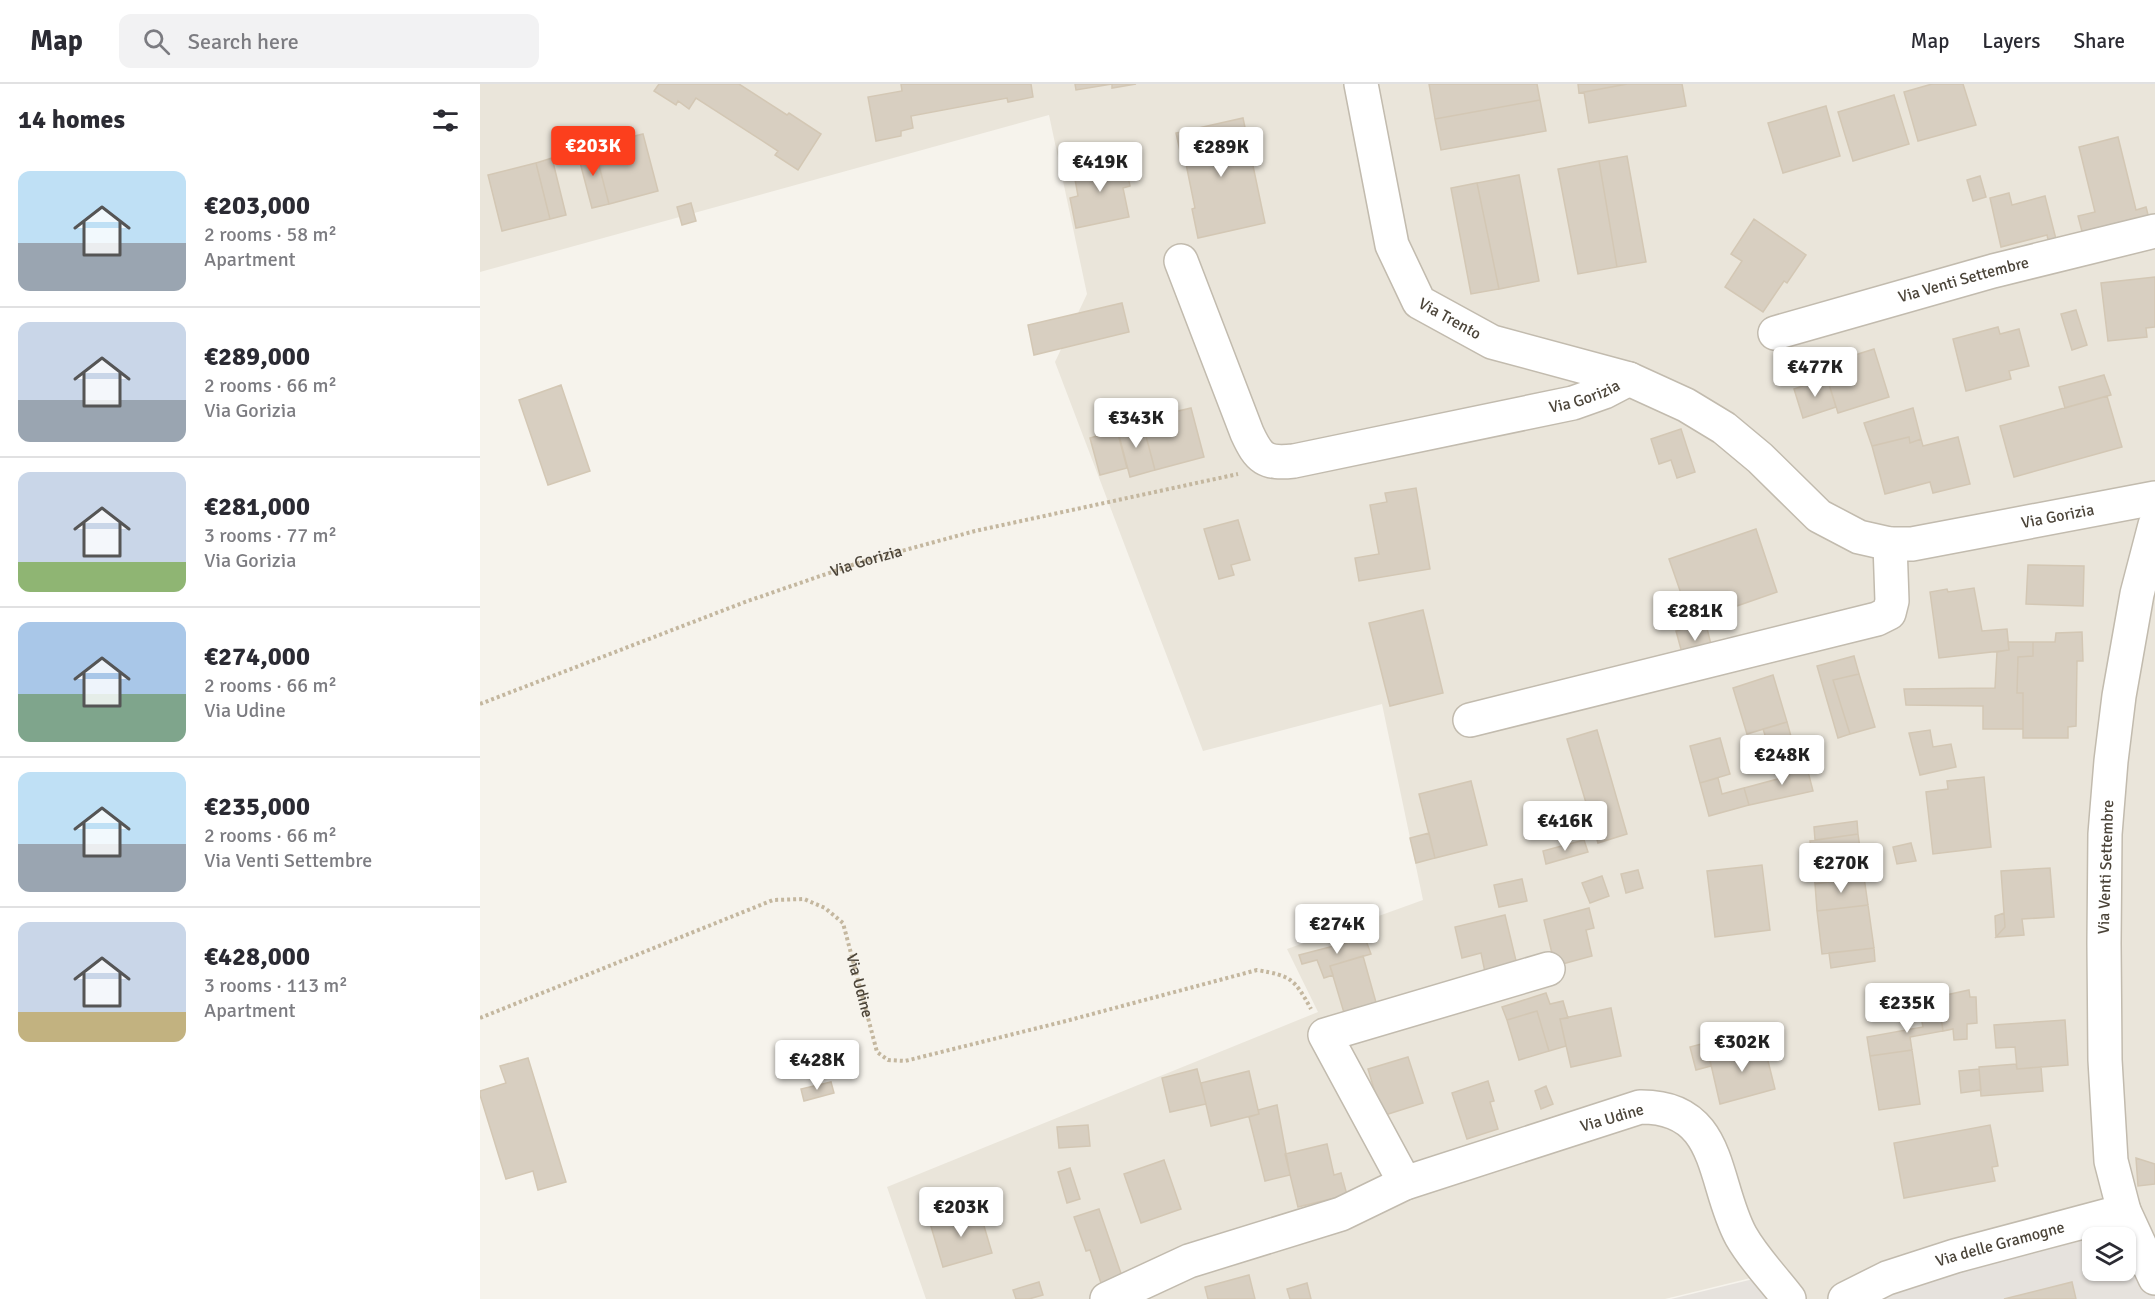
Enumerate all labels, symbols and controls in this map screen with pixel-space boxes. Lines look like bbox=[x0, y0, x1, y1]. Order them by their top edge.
search box bbox=[119, 14, 539, 68]
text: Map bbox=[30, 24, 83, 58]
icon: search bbox=[140, 25, 173, 58]
text: Search here bbox=[188, 28, 299, 55]
text: Map bbox=[1911, 28, 1949, 54]
text: Layers bbox=[1982, 28, 2040, 54]
text: Share bbox=[2073, 28, 2125, 54]
text: 14 homes bbox=[18, 104, 125, 136]
icon: filters bbox=[429, 104, 462, 137]
pin: €203K bbox=[551, 126, 635, 177]
pin: €289K bbox=[1179, 127, 1263, 178]
text: €203K bbox=[565, 133, 621, 158]
text: €289K bbox=[1193, 134, 1249, 159]
pin: €419K bbox=[1058, 142, 1142, 193]
text: €419K bbox=[1072, 149, 1128, 174]
text: €203,000 bbox=[204, 190, 310, 222]
icon: home bbox=[66, 195, 138, 267]
text: 2 rooms · 58 m² bbox=[204, 222, 337, 247]
text: Apartment bbox=[204, 247, 296, 272]
street label: Via Venti Settembre bbox=[1896, 252, 2031, 307]
street label: Via Trento bbox=[1415, 294, 1484, 344]
text: €289,000 bbox=[204, 341, 310, 373]
icon: home bbox=[66, 346, 138, 418]
pin: €477K bbox=[1773, 347, 1857, 398]
text: €477K bbox=[1787, 354, 1843, 379]
text: 2 rooms · 66 m² bbox=[204, 373, 337, 398]
street label: Via Gorizia bbox=[1547, 375, 1623, 418]
text: Via Gorizia bbox=[204, 398, 296, 423]
pin: €343K bbox=[1094, 398, 1178, 449]
text: €343K bbox=[1108, 405, 1164, 430]
text: €281,000 bbox=[204, 491, 310, 523]
icon: home bbox=[66, 496, 138, 568]
street label: Via Gorizia bbox=[2019, 500, 2096, 533]
text: 3 rooms · 77 m² bbox=[204, 523, 337, 548]
street label: Via Gorizia bbox=[828, 541, 904, 582]
text: Via Gorizia bbox=[204, 548, 296, 573]
pin: €281K bbox=[1653, 591, 1737, 642]
text: €281K bbox=[1667, 598, 1723, 623]
text: €274,000 bbox=[204, 641, 310, 673]
icon: home bbox=[66, 646, 138, 718]
text: 2 rooms · 66 m² bbox=[204, 673, 337, 698]
text: Via Udine bbox=[204, 698, 286, 723]
pin: €248K bbox=[1740, 735, 1824, 786]
text: €248K bbox=[1754, 742, 1810, 767]
text: €235,000 bbox=[204, 791, 310, 823]
icon: home bbox=[66, 796, 138, 868]
street label: Via Venti Settembre bbox=[2094, 799, 2118, 935]
pin: €416K bbox=[1523, 801, 1607, 852]
text: €416K bbox=[1537, 808, 1593, 833]
text: 2 rooms · 66 m² bbox=[204, 823, 337, 848]
pin: €270K bbox=[1799, 843, 1883, 894]
text: Via Venti Settembre bbox=[204, 848, 372, 873]
text: €270K bbox=[1813, 850, 1869, 875]
pin: €274K bbox=[1295, 904, 1379, 955]
text: €274K bbox=[1309, 911, 1365, 936]
text: €428,000 bbox=[204, 941, 310, 973]
icon: home bbox=[66, 946, 138, 1018]
street label: Via Udine bbox=[842, 952, 878, 1020]
text: 3 rooms · 113 m² bbox=[204, 973, 348, 998]
pin: €235K bbox=[1865, 983, 1949, 1034]
text: €235K bbox=[1879, 990, 1935, 1015]
text: Apartment bbox=[204, 998, 296, 1023]
pin: €302K bbox=[1700, 1022, 1784, 1073]
text: €302K bbox=[1714, 1029, 1770, 1054]
pin: €428K bbox=[775, 1040, 859, 1091]
text: €428K bbox=[789, 1047, 845, 1072]
street label: Via Udine bbox=[1578, 1099, 1646, 1137]
pin: €203K bbox=[919, 1187, 1003, 1238]
text: €203K bbox=[933, 1194, 989, 1219]
street label: Via delle Gramogne bbox=[1933, 1217, 2067, 1272]
map controls bbox=[2082, 1227, 2136, 1281]
button: layers bbox=[2082, 1227, 2136, 1281]

